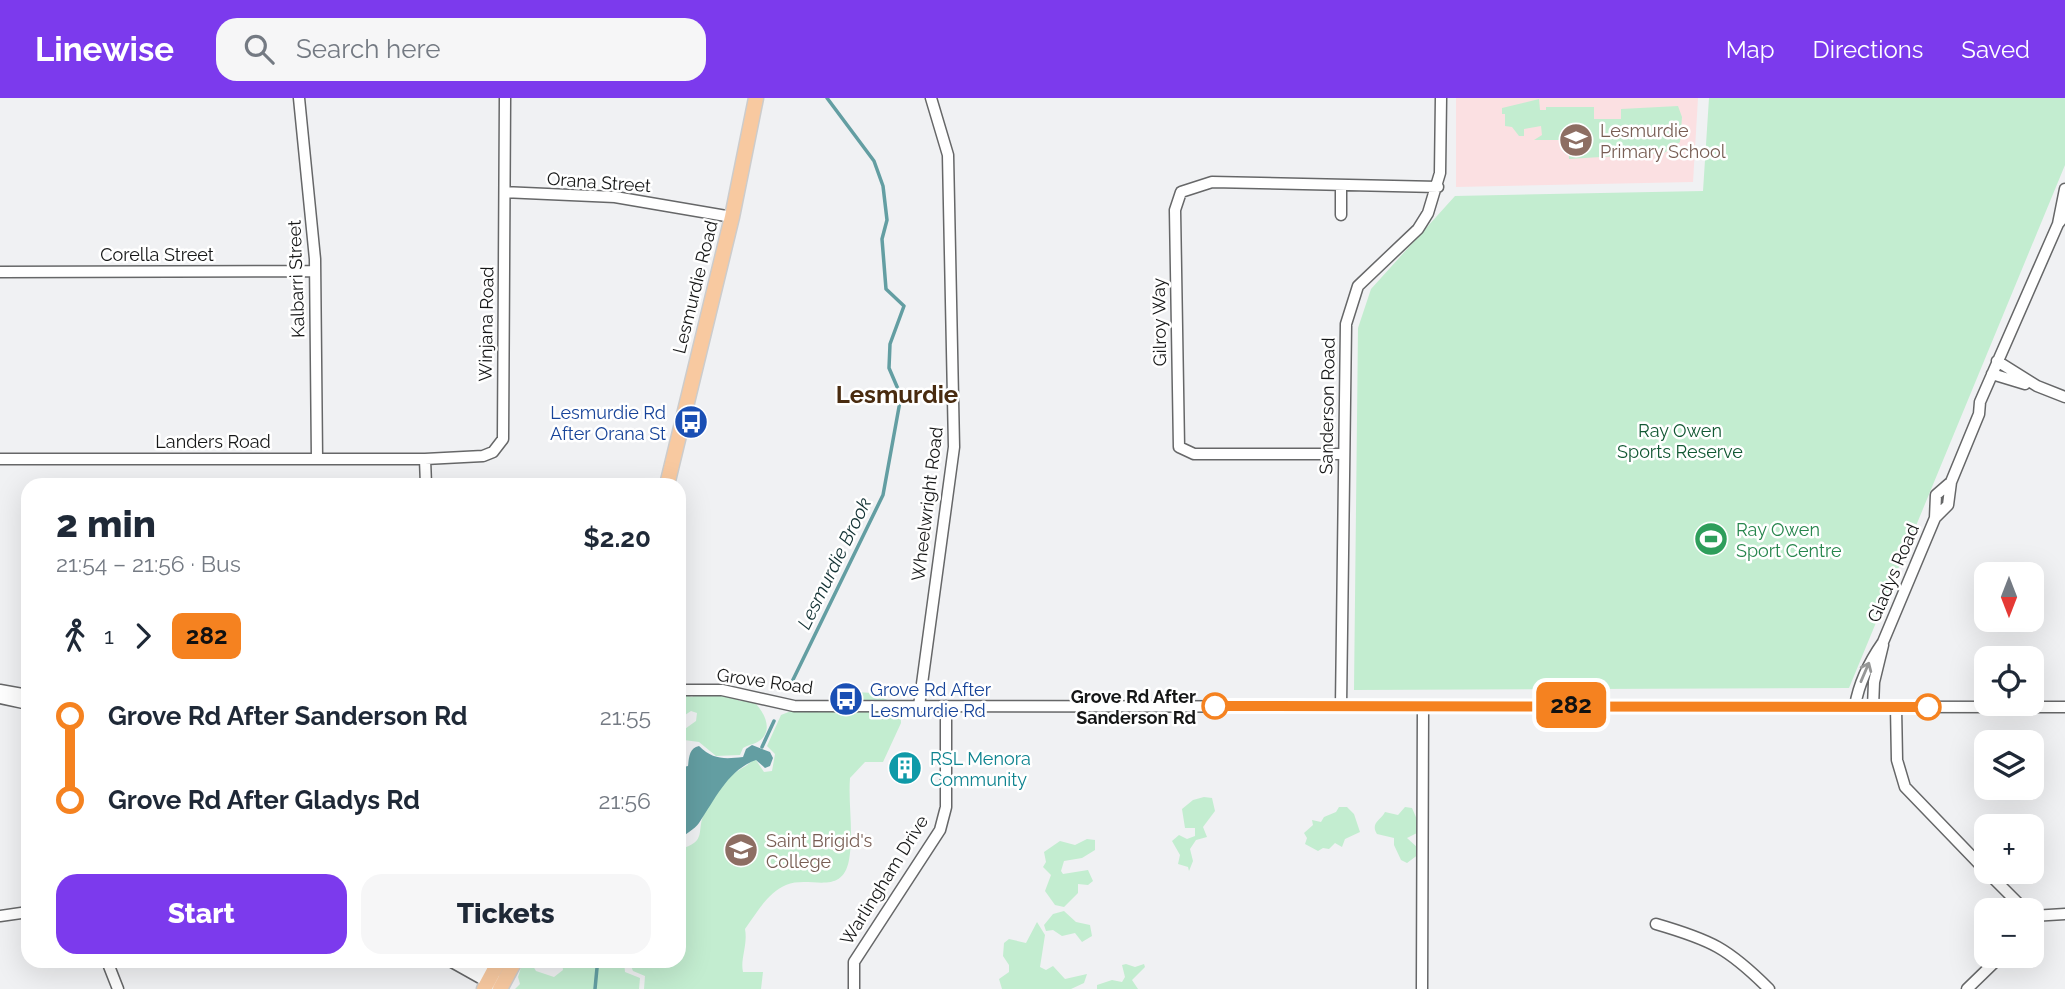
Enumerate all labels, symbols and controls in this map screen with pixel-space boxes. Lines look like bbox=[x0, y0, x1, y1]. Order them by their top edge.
search box bbox=[216, 18, 706, 81]
text: Linewise bbox=[35, 30, 174, 69]
icon: search bbox=[240, 30, 278, 68]
text: Search here bbox=[296, 34, 440, 64]
text: Map bbox=[1726, 35, 1775, 64]
text: Directions bbox=[1813, 35, 1923, 64]
text: Saved bbox=[1961, 35, 2030, 64]
place label: Lesmurdie Primary School bbox=[1600, 120, 1726, 162]
school or university icon: Lesmurdie Primary School bbox=[1557, 121, 1595, 159]
street label: Orana Street bbox=[546, 168, 652, 196]
street label: Lesmurdie Road bbox=[668, 218, 722, 356]
street label: Kalbarri Street bbox=[283, 220, 309, 338]
street label: Corella Street bbox=[100, 244, 214, 265]
street label: Winjana Road bbox=[474, 266, 498, 382]
street label: Gilroy Way bbox=[1148, 277, 1170, 366]
street label: Sanderson Road bbox=[1315, 337, 1339, 475]
district label: Lesmurdie bbox=[836, 380, 958, 409]
place label: Lesmurdie Rd After Orana St bbox=[550, 402, 666, 444]
bus stop icon: Lesmurdie Rd After Orana St bbox=[672, 403, 710, 441]
park label: Ray Owen Sports Reserve bbox=[1617, 420, 1743, 462]
street label: Wheelwright Road bbox=[907, 426, 947, 582]
street label: Landers Road bbox=[155, 431, 271, 452]
water label: Lesmurdie Brook bbox=[793, 494, 875, 632]
text: 2 min bbox=[56, 501, 156, 546]
place label: Ray Owen Sport Centre bbox=[1736, 519, 1842, 561]
sports icon: Ray Owen Sport Centre bbox=[1692, 520, 1730, 558]
street label: Gladys Road bbox=[1863, 521, 1923, 625]
text: $2.20 bbox=[583, 523, 651, 553]
text: 21:54 – 21:56 · Bus bbox=[56, 550, 241, 577]
north arrow bbox=[1974, 562, 2044, 632]
map controls bbox=[1974, 562, 2044, 968]
icon: walk bbox=[56, 617, 94, 655]
icon: forward bbox=[124, 617, 162, 655]
text: 282 bbox=[186, 621, 227, 650]
text: 1 bbox=[104, 622, 114, 649]
button: locate bbox=[1974, 646, 2044, 716]
one-way arrow bbox=[1859, 662, 1872, 683]
street label: Grove Road bbox=[716, 664, 814, 698]
place label: Grove Rd After Lesmurdie Rd bbox=[870, 679, 992, 721]
bus stop icon: Grove Rd After Lesmurdie Rd bbox=[827, 680, 865, 718]
line badge: 282 bbox=[1531, 682, 1611, 728]
place label: Grove Rd After Sanderson Rd bbox=[1071, 686, 1196, 728]
text: 282 bbox=[1550, 690, 1592, 719]
marker: Grove Rd After Sanderson Rd bbox=[1202, 693, 1228, 719]
unlabelled marker bbox=[1915, 694, 1941, 720]
text: Grove Rd After Sanderson Rd bbox=[108, 701, 468, 731]
text: 21:55 bbox=[600, 703, 651, 730]
button: layers bbox=[1974, 730, 2044, 800]
place label: RSL Menora Community bbox=[930, 748, 1031, 790]
building icon: RSL Menora Community bbox=[886, 749, 924, 787]
text: Grove Rd After Gladys Rd bbox=[108, 785, 420, 815]
text: 21:56 bbox=[598, 787, 651, 814]
street label: Warlingham Drive bbox=[836, 811, 933, 949]
button: + bbox=[1974, 814, 2044, 884]
place label: Saint Brigid's College bbox=[766, 830, 873, 872]
school or university icon: Saint Brigid's College bbox=[722, 831, 760, 869]
button: Start bbox=[56, 874, 347, 954]
button: Tickets bbox=[361, 874, 651, 954]
button: − bbox=[1974, 898, 2044, 968]

